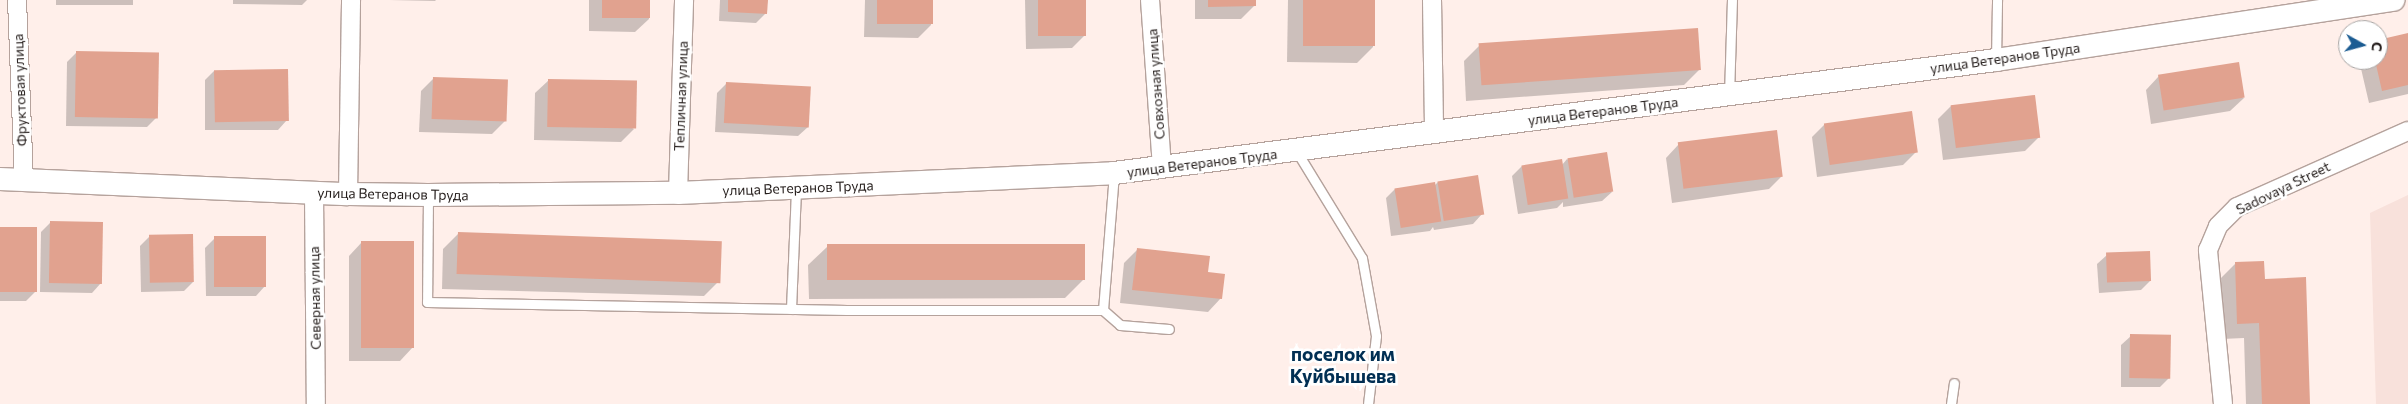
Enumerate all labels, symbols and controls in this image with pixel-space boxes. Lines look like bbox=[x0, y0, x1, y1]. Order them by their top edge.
north arrow bbox=[2338, 20, 2388, 70]
street label: Совхозная улица bbox=[1144, 28, 1168, 140]
street label: Фруктовая улица bbox=[10, 33, 30, 147]
street label: улица Ветеранов Труда bbox=[1929, 39, 2081, 77]
street label: Тепличная улица bbox=[671, 41, 691, 151]
text: С bbox=[2368, 41, 2386, 53]
street label: улица Ветеранов Труда bbox=[1527, 93, 1679, 129]
street label: улица Ветеранов Труда bbox=[1126, 145, 1278, 181]
street label: Sadovaya Street bbox=[2233, 158, 2333, 218]
street label: улица Ветеранов Труда bbox=[722, 177, 874, 199]
street label: улица Ветеранов Труда bbox=[317, 184, 469, 204]
street label: Северная улица bbox=[306, 246, 324, 350]
district label: поселок им Куйбышева bbox=[1290, 343, 1396, 387]

